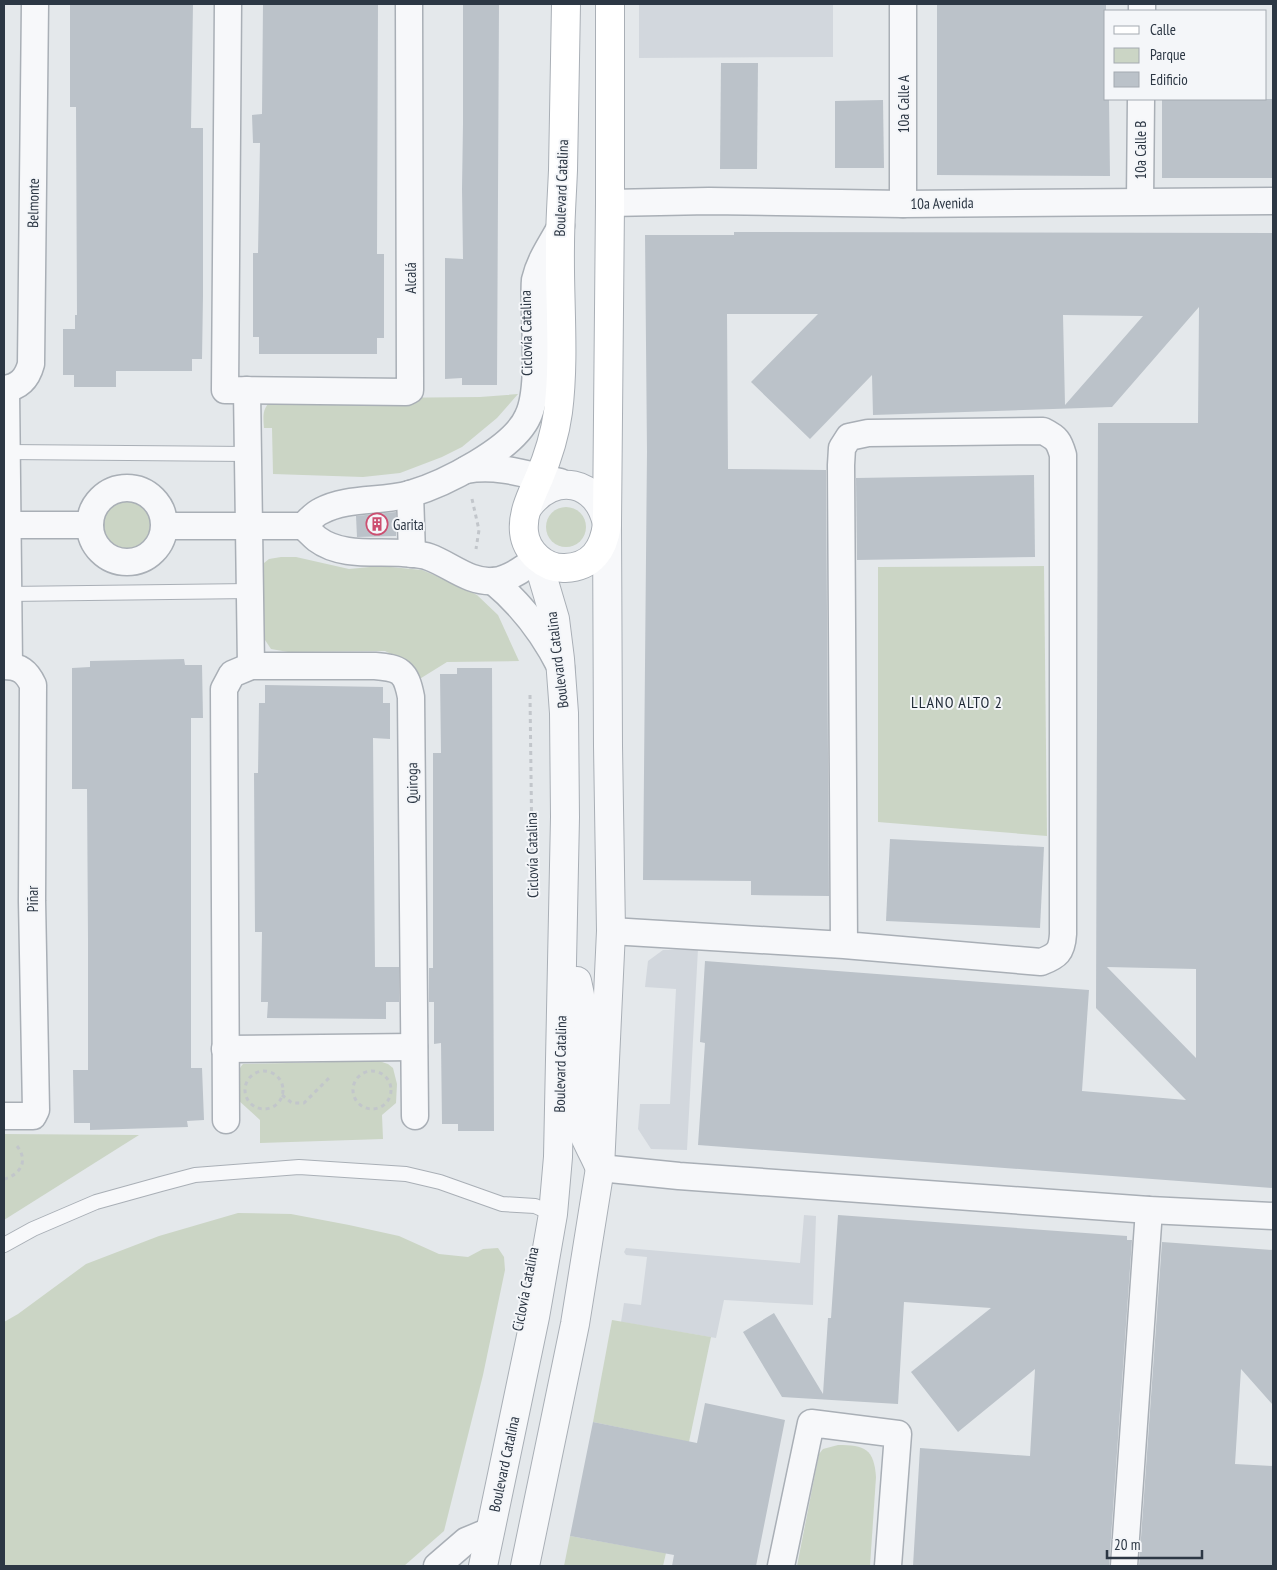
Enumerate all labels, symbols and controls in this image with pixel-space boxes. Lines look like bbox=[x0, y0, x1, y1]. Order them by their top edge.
legend bbox=[1104, 10, 1267, 100]
text: Calle bbox=[1150, 20, 1176, 39]
text: Parque bbox=[1150, 45, 1186, 64]
text: Edificio bbox=[1150, 70, 1188, 89]
street label: 10a Calle A bbox=[894, 74, 913, 133]
street label: 10a Calle B bbox=[1131, 121, 1150, 179]
street label: Boulevard Catalina bbox=[550, 139, 572, 237]
street label: Belmonte bbox=[23, 178, 43, 228]
street label: 10a Avenida bbox=[910, 193, 974, 213]
street label: Alcalá bbox=[401, 262, 420, 294]
street label: Ciclovía Catalina bbox=[516, 290, 536, 376]
building icon: Garita bbox=[365, 512, 389, 536]
place label: Garita bbox=[393, 515, 424, 534]
street label: Boulevard Catalina bbox=[542, 611, 572, 709]
district label: LLANO ALTO 2 bbox=[911, 692, 1003, 712]
street label: Quiroga bbox=[402, 762, 422, 804]
street label: Ciclovía Catalina bbox=[522, 812, 542, 898]
street label: Piñar bbox=[23, 885, 42, 912]
street label: Boulevard Catalina bbox=[550, 1015, 570, 1113]
street label: Ciclovía Catalina bbox=[507, 1245, 543, 1333]
street label: Boulevard Catalina bbox=[485, 1414, 523, 1514]
scale bar bbox=[1107, 1528, 1202, 1560]
text: 20 m bbox=[1114, 1535, 1140, 1554]

